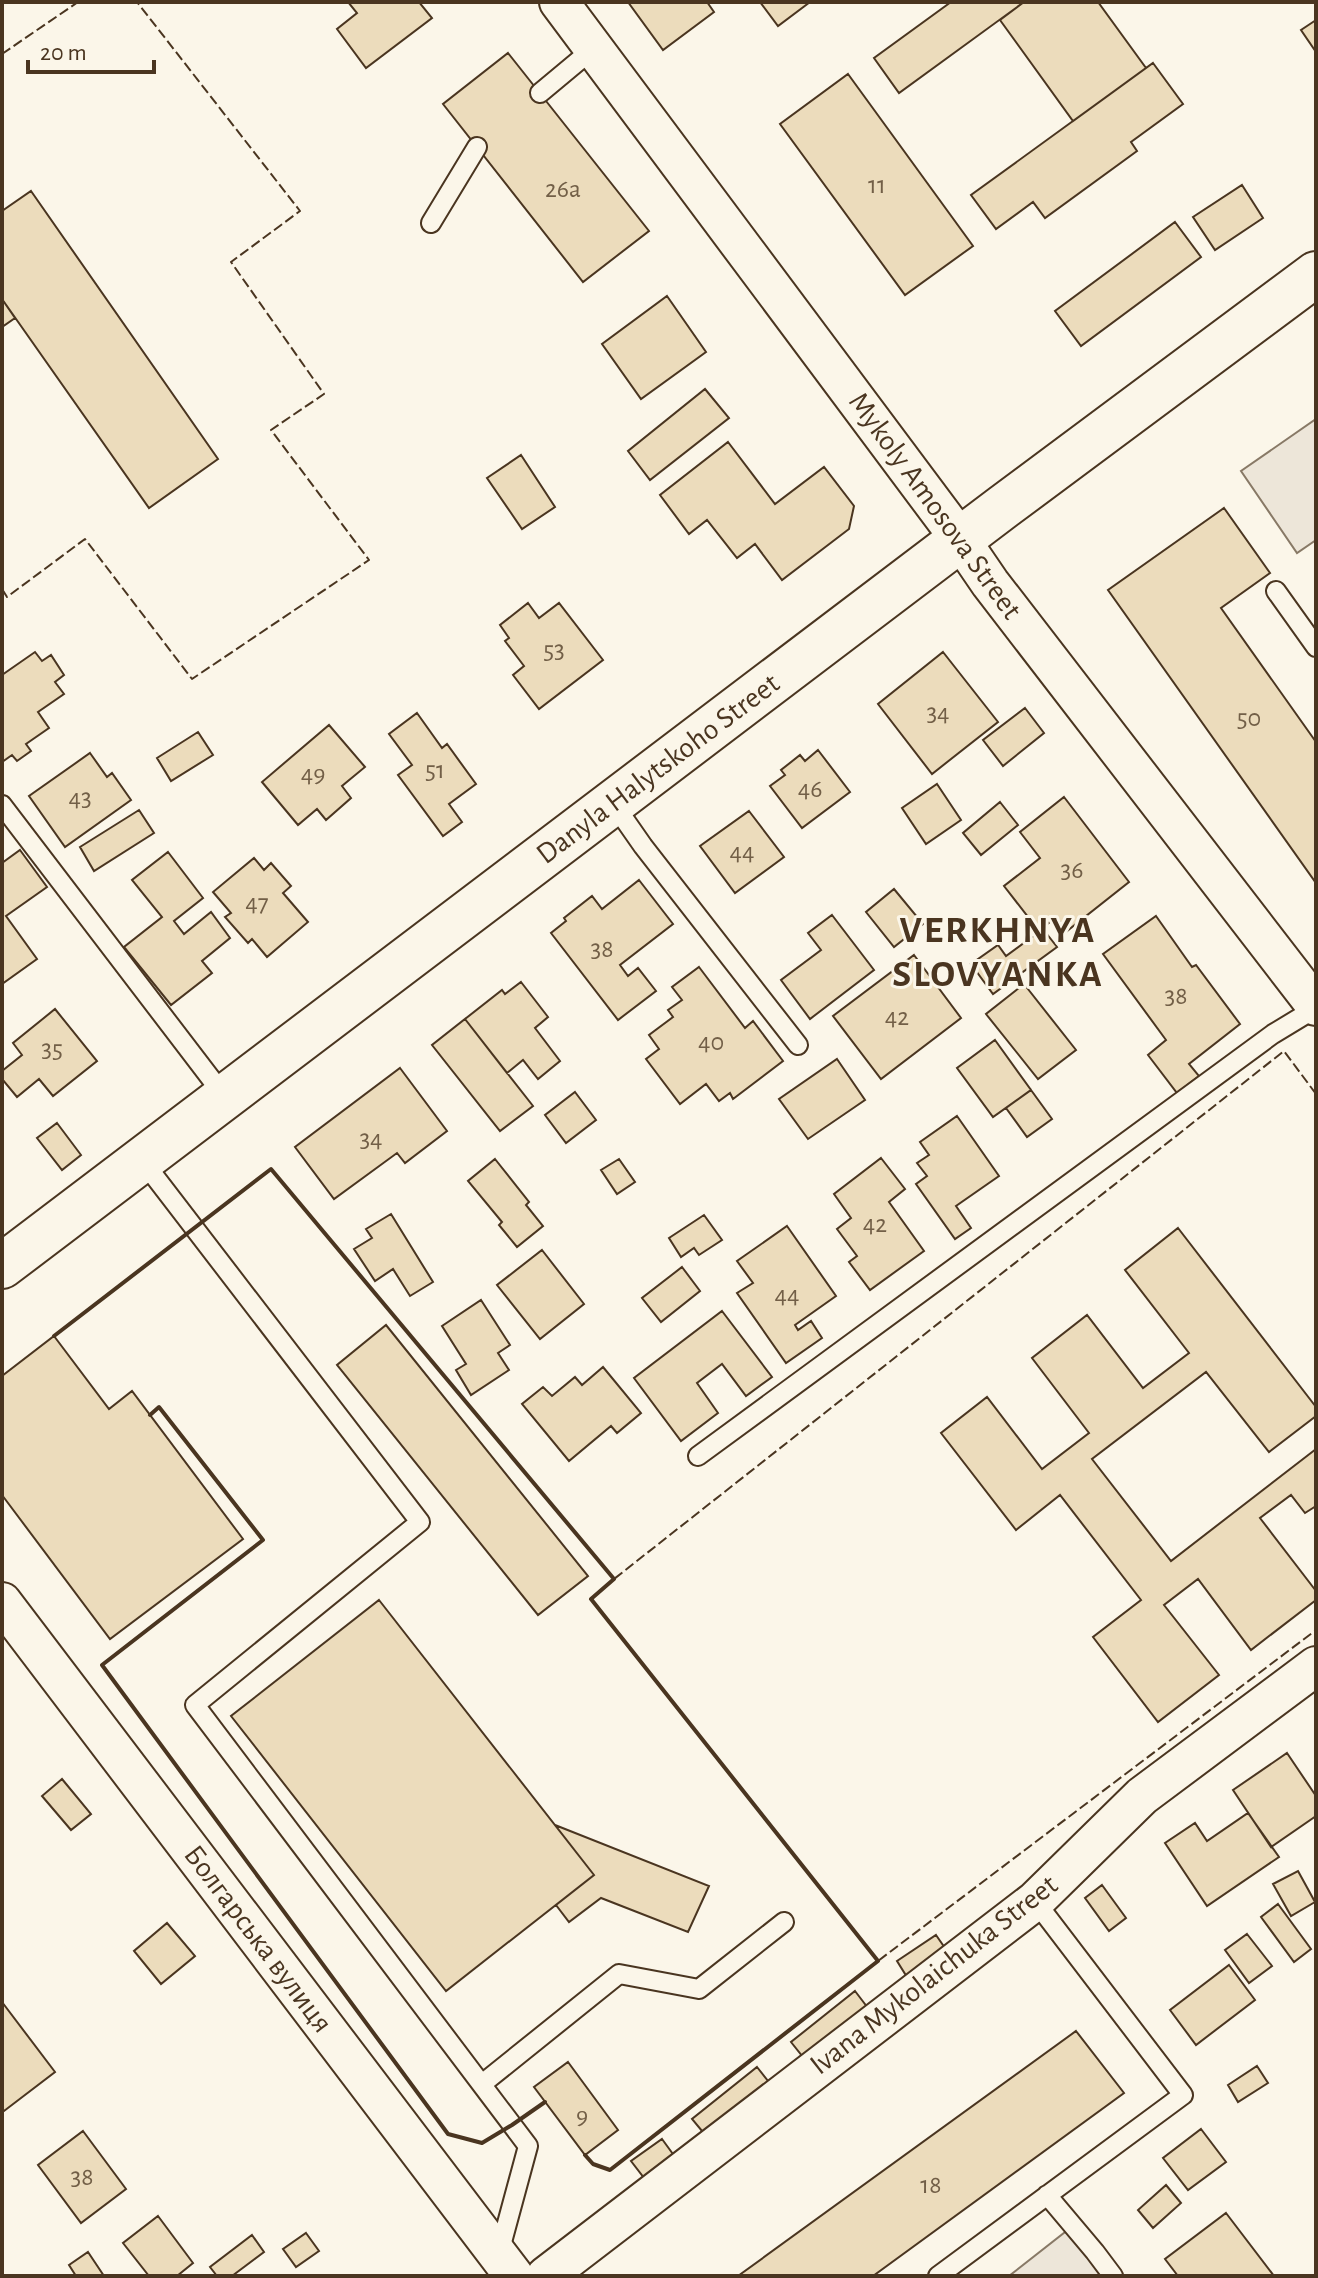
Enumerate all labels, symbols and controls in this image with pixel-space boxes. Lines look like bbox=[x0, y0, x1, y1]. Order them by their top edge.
scale bar bbox=[28, 24, 154, 74]
text: 20 m bbox=[40, 41, 87, 65]
house number: 11 bbox=[868, 172, 886, 198]
house number: 26а bbox=[545, 176, 581, 202]
street label: Mykoly Amosova Street bbox=[843, 387, 1027, 625]
house number: 53 bbox=[543, 637, 565, 663]
street label: Danyla Halytskoho Street bbox=[531, 668, 785, 870]
house number: 34 bbox=[926, 700, 950, 726]
house number: 50 bbox=[1237, 705, 1261, 731]
house number: 51 bbox=[425, 757, 445, 783]
house number: 49 bbox=[301, 761, 325, 787]
house number: 46 bbox=[798, 776, 822, 802]
house number: 43 bbox=[68, 785, 92, 811]
house number: 44 bbox=[729, 839, 755, 865]
house number: 36 bbox=[1061, 857, 1083, 883]
house number: 47 bbox=[245, 890, 269, 916]
district label: VERKHNYA SLOVYANKA bbox=[892, 912, 1104, 994]
house number: 38 bbox=[590, 936, 614, 962]
house number: 38 bbox=[1164, 983, 1188, 1009]
house number: 42 bbox=[885, 1004, 909, 1030]
house number: 40 bbox=[698, 1029, 724, 1055]
house number: 35 bbox=[41, 1036, 63, 1062]
house number: 34 bbox=[359, 1126, 383, 1152]
house number: 42 bbox=[863, 1211, 887, 1237]
house number: 44 bbox=[774, 1282, 800, 1308]
street label: Болгарська вулиця bbox=[178, 1840, 338, 2038]
street label: Ivana Mykolaichuka Street bbox=[805, 1869, 1064, 2081]
house number: 9 bbox=[576, 2103, 588, 2129]
house number: 38 bbox=[70, 2164, 94, 2190]
house number: 18 bbox=[920, 2172, 942, 2198]

